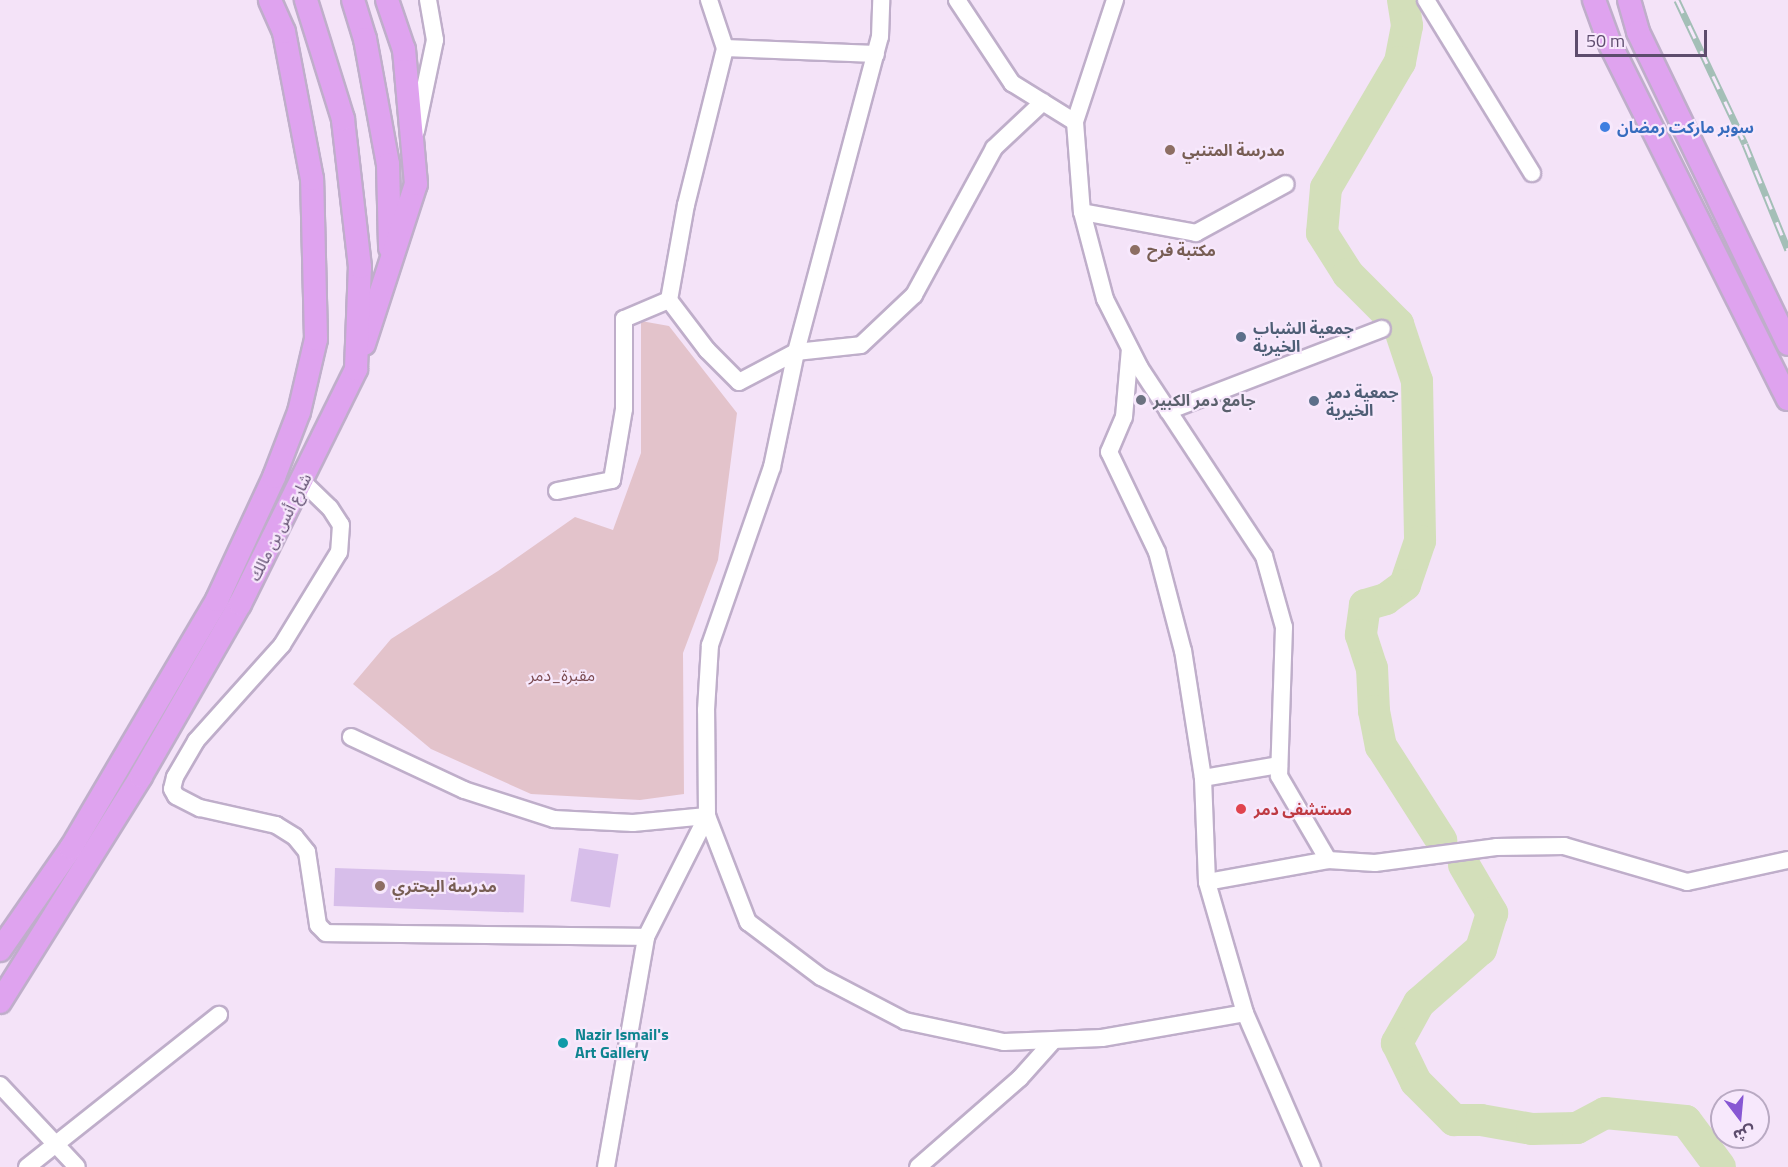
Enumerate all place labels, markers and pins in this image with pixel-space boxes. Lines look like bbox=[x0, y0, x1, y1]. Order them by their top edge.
place label: سوبر ماركت رمضان bbox=[1617, 117, 1754, 137]
marker: سوبر ماركت رمضان bbox=[1598, 120, 1612, 134]
place label: مدرسة المتنبي bbox=[1182, 140, 1285, 160]
marker: مدرسة المتنبي bbox=[1163, 143, 1177, 157]
place label: مكتبة فرح bbox=[1147, 240, 1216, 260]
marker: مكتبة فرح bbox=[1128, 243, 1142, 257]
place label: جمعية الشباب الخيرية bbox=[1253, 318, 1354, 356]
marker: جمعية الشباب الخيرية bbox=[1234, 330, 1248, 344]
place label: جمعية دمر الخيرية bbox=[1326, 382, 1399, 420]
place label: جامع دمر الكبير bbox=[1153, 390, 1256, 410]
marker: جامع دمر الكبير bbox=[1134, 393, 1148, 407]
marker: جمعية دمر الخيرية bbox=[1307, 394, 1321, 408]
place label: مستشفى دمر bbox=[1254, 799, 1352, 819]
marker: مستشفى دمر bbox=[1232, 800, 1250, 818]
place label: مدرسة البحتري bbox=[392, 876, 497, 896]
marker: مدرسة البحتري bbox=[373, 879, 387, 893]
place label: Nazir Ismail's Art Gallery bbox=[575, 1024, 669, 1062]
marker: Nazir Ismail's Art Gallery bbox=[556, 1036, 570, 1050]

